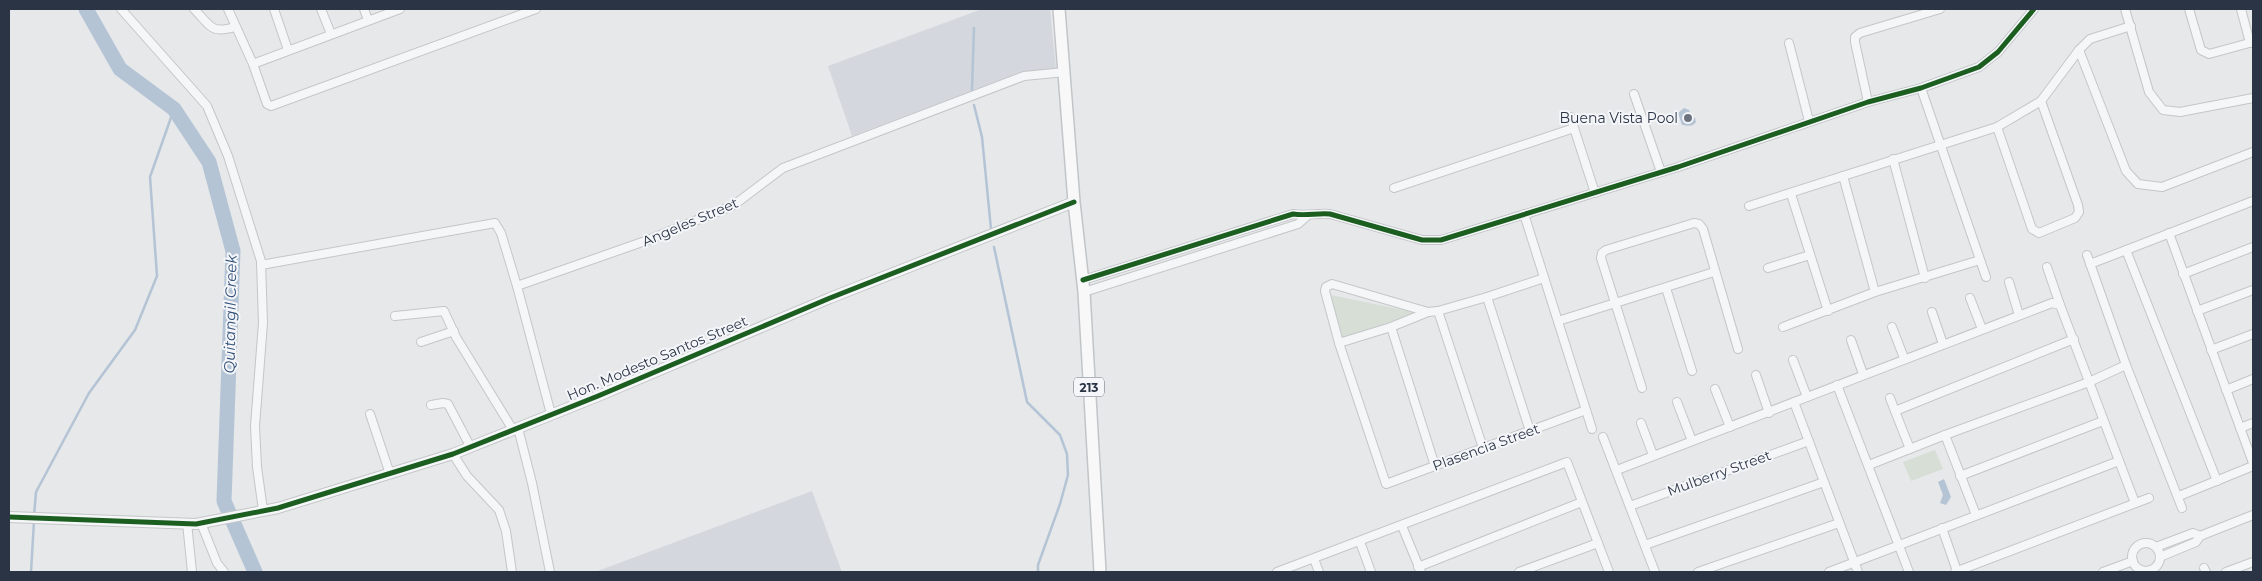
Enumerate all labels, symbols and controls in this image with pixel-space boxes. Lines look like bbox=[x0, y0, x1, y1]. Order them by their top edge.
place label: Buena Vista Pool bbox=[1560, 109, 1678, 127]
marker: Buena Vista Pool bbox=[1682, 112, 1694, 124]
street label: Angeles Street bbox=[639, 194, 741, 250]
water label: Quitangil Creek bbox=[219, 253, 241, 374]
street label: Hon. Modesto Santos Street bbox=[564, 312, 750, 404]
road number: 213 bbox=[1074, 378, 1104, 397]
street label: Plasencia Street bbox=[1430, 419, 1542, 475]
street label: Mulberry Street bbox=[1665, 446, 1774, 500]

